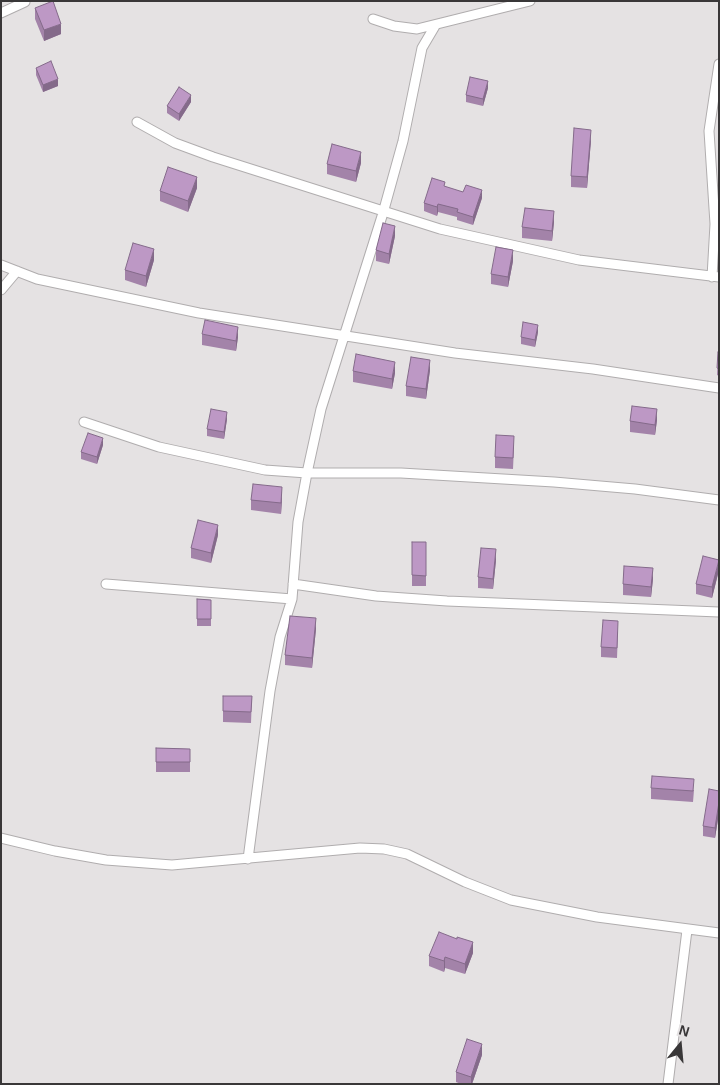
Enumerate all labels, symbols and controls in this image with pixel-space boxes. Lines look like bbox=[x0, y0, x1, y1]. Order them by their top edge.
north arrow bbox=[655, 1020, 705, 1070]
text: N bbox=[677, 1022, 692, 1040]

